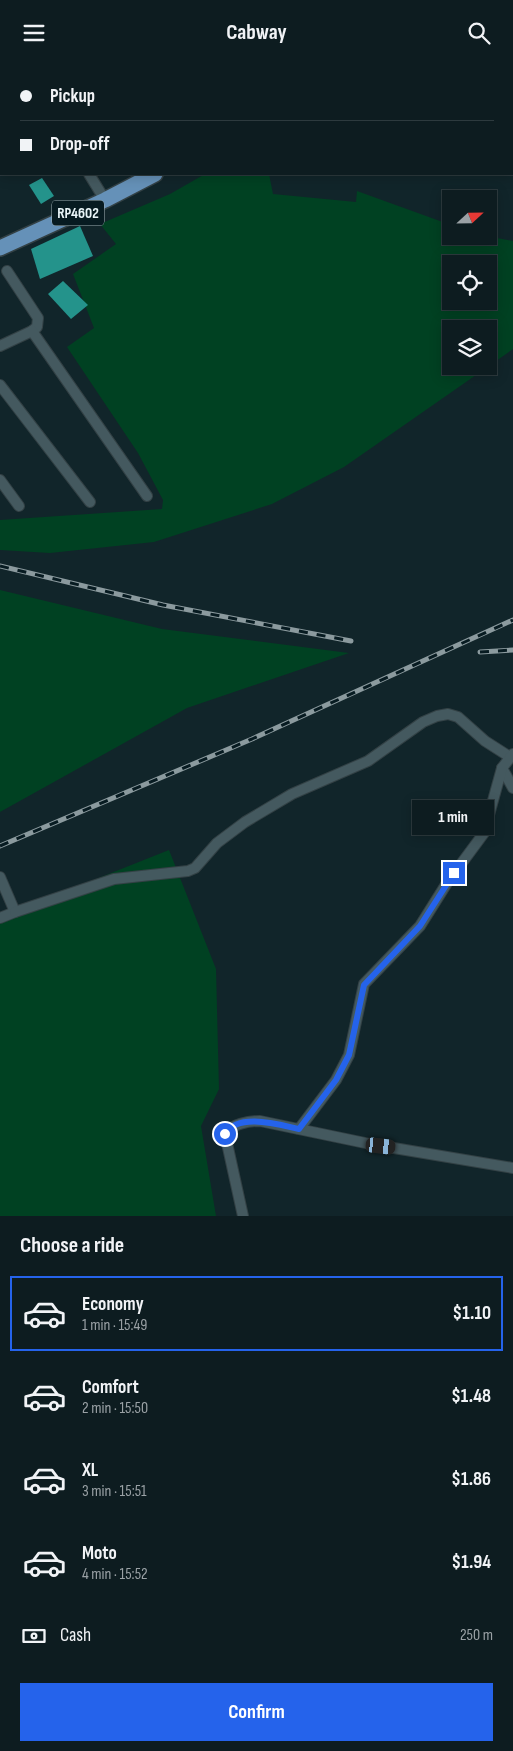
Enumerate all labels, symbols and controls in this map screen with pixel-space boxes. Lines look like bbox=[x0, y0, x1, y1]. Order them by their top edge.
icon: menu bbox=[20, 19, 48, 47]
text: Cabway bbox=[226, 19, 287, 46]
icon: search bbox=[465, 19, 493, 47]
text: Pickup bbox=[50, 85, 95, 108]
text: Drop-off bbox=[50, 133, 110, 156]
north arrow bbox=[442, 190, 498, 245]
map controls bbox=[442, 190, 497, 375]
road number: RP4602 bbox=[52, 201, 104, 225]
button: locate bbox=[442, 255, 497, 310]
button: layers bbox=[442, 320, 497, 375]
callout: 1 min bbox=[413, 801, 495, 835]
text: 1 min bbox=[438, 808, 468, 827]
route end bbox=[443, 862, 465, 884]
route start bbox=[214, 1123, 236, 1145]
car bbox=[365, 1137, 396, 1155]
text: Choose a ride bbox=[20, 1232, 124, 1259]
icon: car bbox=[22, 1291, 67, 1336]
text: Economy bbox=[82, 1293, 144, 1316]
text: $1.10 bbox=[452, 1302, 491, 1325]
text: 1 min · 15:49 bbox=[82, 1316, 147, 1335]
icon: car bbox=[22, 1374, 67, 1419]
text: Comfort bbox=[82, 1376, 139, 1399]
text: $1.48 bbox=[451, 1385, 491, 1408]
text: 2 min · 15:50 bbox=[82, 1399, 148, 1418]
icon: car bbox=[22, 1457, 67, 1502]
text: XL bbox=[82, 1459, 98, 1482]
text: $1.86 bbox=[451, 1468, 491, 1491]
text: 3 min · 15:51 bbox=[82, 1482, 147, 1501]
icon: car bbox=[22, 1540, 67, 1585]
text: Moto bbox=[82, 1542, 117, 1565]
text: $1.94 bbox=[451, 1551, 491, 1574]
text: 4 min · 15:52 bbox=[82, 1565, 148, 1584]
icon: cash bbox=[20, 1622, 48, 1650]
text: Cash bbox=[60, 1624, 91, 1647]
text: 250 m bbox=[460, 1626, 493, 1645]
button: Confirm bbox=[20, 1683, 493, 1741]

